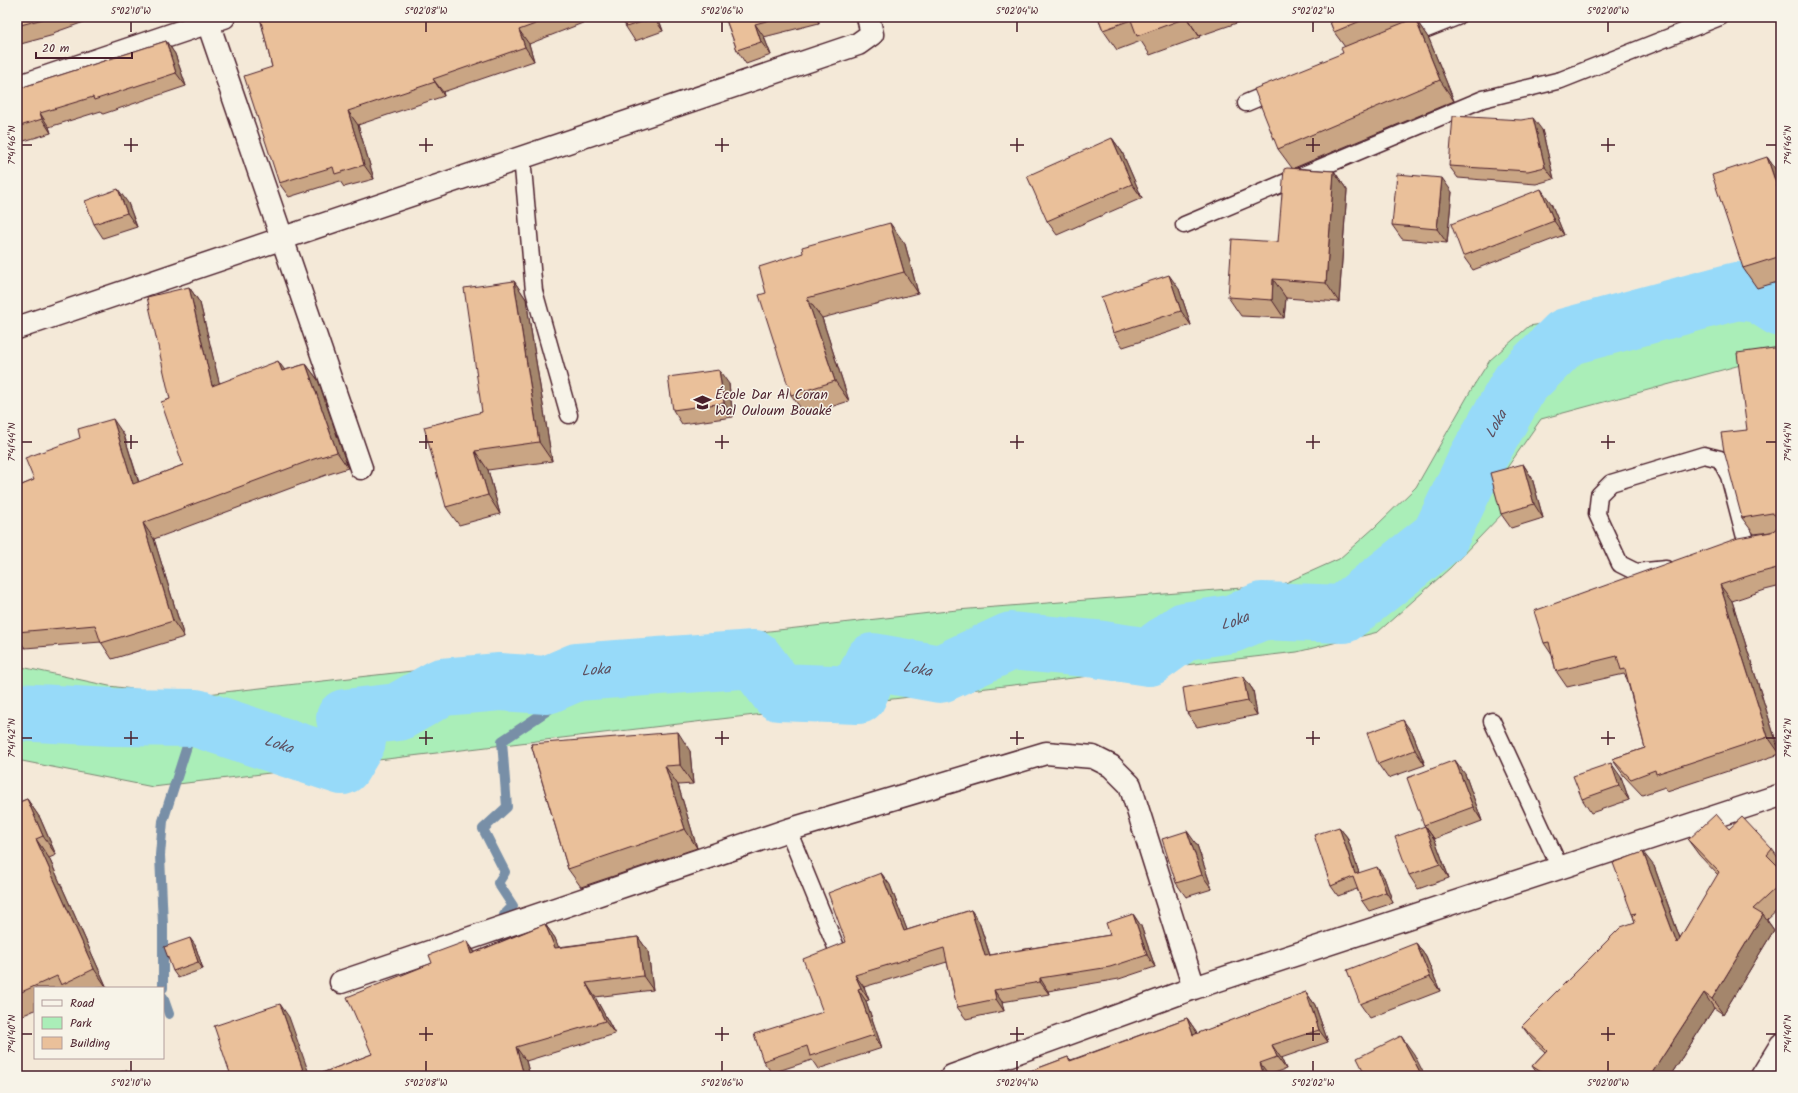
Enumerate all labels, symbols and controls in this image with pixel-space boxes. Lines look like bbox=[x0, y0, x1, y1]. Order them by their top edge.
text: 5°02'10"W bbox=[111, 3, 151, 19]
text: 5°02'08"W bbox=[404, 3, 448, 19]
text: 5°02'06"W bbox=[701, 3, 744, 19]
text: 5°02'04"W bbox=[996, 3, 1039, 19]
text: 5°02'02"W bbox=[1292, 3, 1335, 19]
text: 5°02'00"W bbox=[1587, 3, 1629, 19]
scale bar bbox=[36, 34, 132, 60]
text: 20 m bbox=[42, 39, 70, 58]
text: 7°41'46"N bbox=[4, 125, 20, 165]
text: 7°41'46"N bbox=[1780, 125, 1796, 165]
place label: École Dar Al Coran Wal Ouloum Bouaké bbox=[715, 384, 832, 422]
school or university icon: École Dar Al Coran Wal Ouloum Bouaké bbox=[692, 393, 712, 413]
water label: Loka bbox=[1479, 405, 1515, 443]
text: 7°41'44"N bbox=[4, 422, 20, 462]
text: 7°41'44"N bbox=[1780, 422, 1796, 462]
water label: Loka bbox=[1219, 605, 1254, 637]
water label: Loka bbox=[901, 656, 935, 684]
water label: Loka bbox=[581, 657, 612, 684]
text: 7°41'42"N bbox=[4, 718, 20, 758]
text: 7°41'42"N bbox=[1780, 718, 1796, 758]
water label: Loka bbox=[261, 729, 297, 761]
legend bbox=[34, 987, 164, 1059]
text: Road bbox=[70, 994, 95, 1013]
text: 7°41'40"N bbox=[4, 1014, 20, 1053]
text: Park bbox=[70, 1014, 92, 1033]
text: 7°41'40"N bbox=[1780, 1014, 1796, 1053]
text: Building bbox=[70, 1034, 110, 1053]
text: 5°02'10"W bbox=[111, 1075, 151, 1091]
text: 5°02'08"W bbox=[404, 1075, 448, 1091]
text: 5°02'06"W bbox=[701, 1075, 744, 1091]
text: 5°02'04"W bbox=[996, 1075, 1039, 1091]
text: 5°02'02"W bbox=[1292, 1075, 1335, 1091]
text: 5°02'00"W bbox=[1587, 1075, 1629, 1091]

